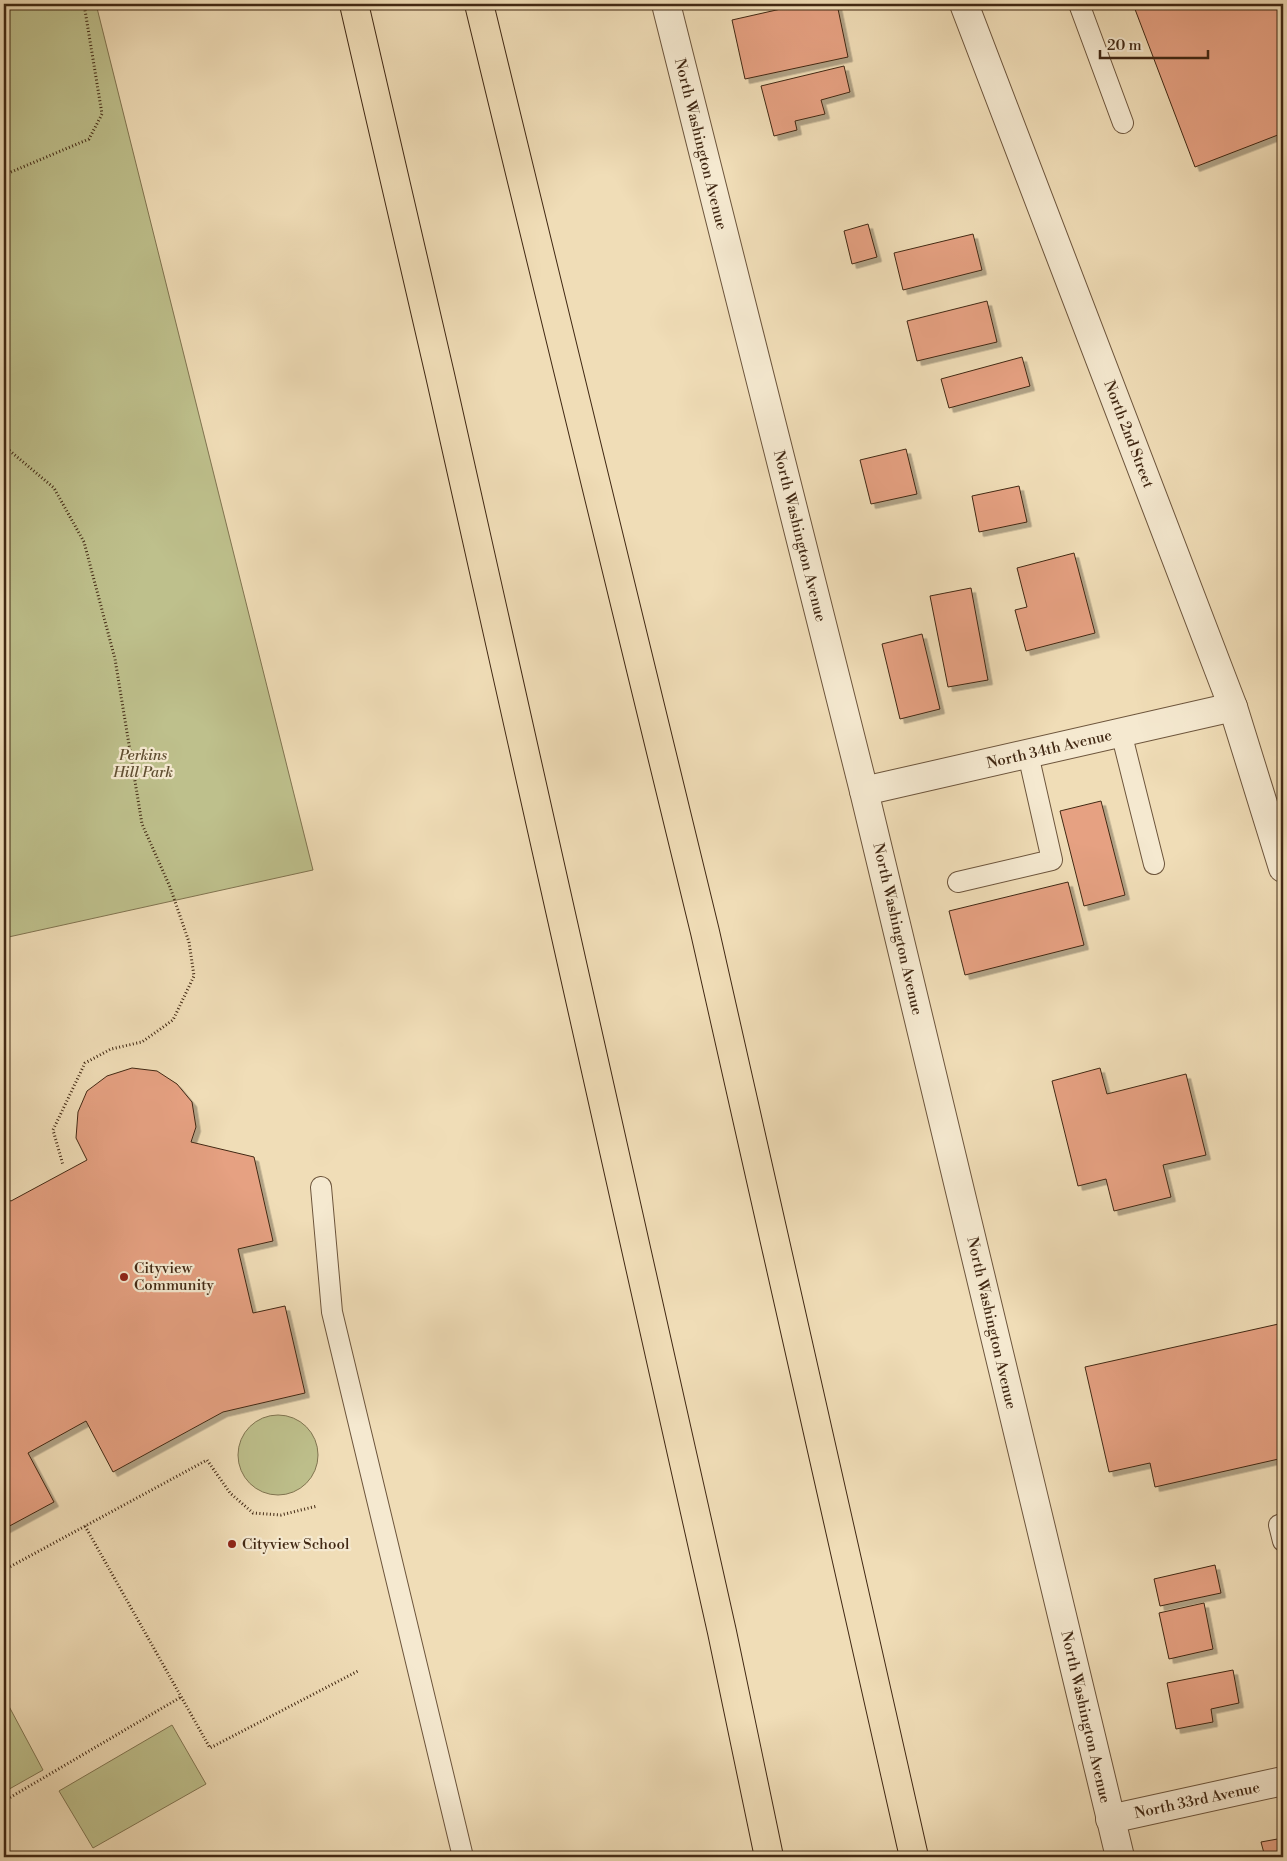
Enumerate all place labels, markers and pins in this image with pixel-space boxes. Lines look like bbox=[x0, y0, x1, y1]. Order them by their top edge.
place label: Cityview Community bbox=[134, 1259, 215, 1295]
marker: Cityview Community bbox=[118, 1271, 130, 1283]
place label: Cityview School bbox=[242, 1535, 350, 1554]
marker: Cityview School bbox=[226, 1538, 238, 1550]

